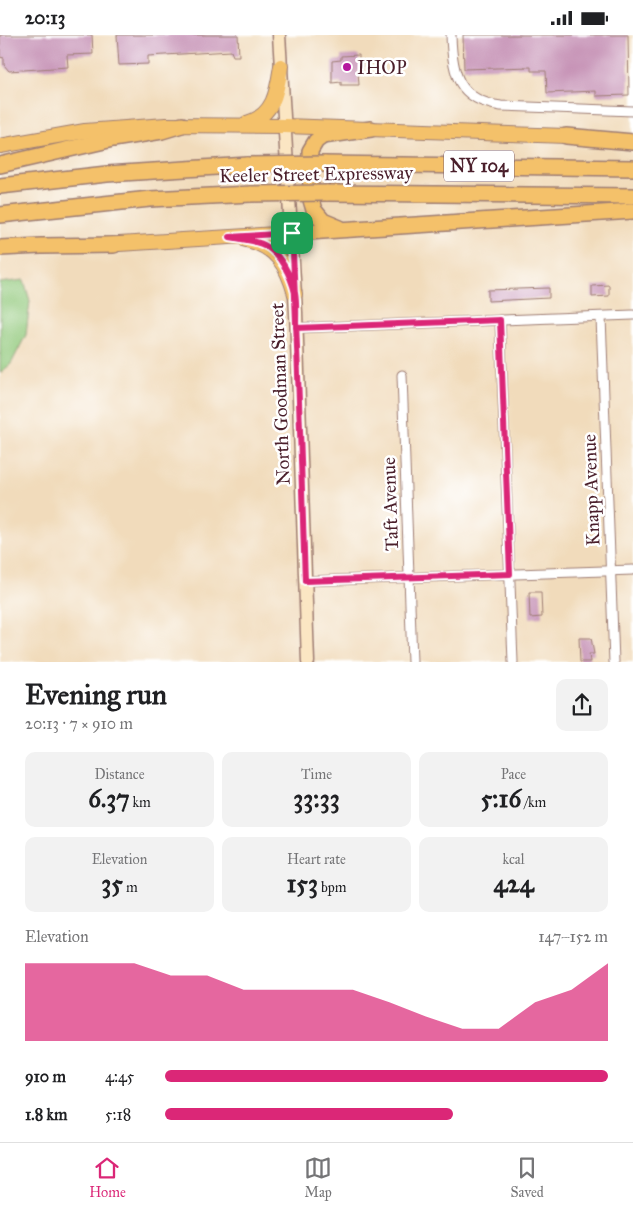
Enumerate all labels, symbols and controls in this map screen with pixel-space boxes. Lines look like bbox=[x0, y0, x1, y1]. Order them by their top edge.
text: 20:13 bbox=[25, 6, 65, 29]
place label: IHOP bbox=[357, 56, 407, 79]
marker: IHOP bbox=[341, 61, 353, 73]
road number: NY 104 bbox=[444, 150, 514, 181]
street label: Keeler Street Expressway bbox=[219, 161, 414, 187]
pin bbox=[271, 212, 313, 254]
icon: arrive bbox=[278, 219, 306, 247]
street label: North Goodman Street bbox=[265, 302, 295, 486]
street label: Knapp Avenue bbox=[578, 434, 604, 546]
street label: Taft Avenue bbox=[377, 456, 403, 551]
text: Evening run bbox=[25, 677, 167, 712]
button: share bbox=[556, 679, 608, 731]
text: 20:13 · 7 × 910 m bbox=[25, 714, 133, 733]
text: Distance bbox=[94, 766, 145, 783]
text: Time bbox=[301, 766, 332, 783]
text: Pace bbox=[501, 766, 526, 783]
text: 6.37 bbox=[88, 783, 130, 814]
text: 33:33 bbox=[293, 783, 340, 814]
text: 5:16 bbox=[481, 783, 521, 814]
text: km bbox=[130, 794, 151, 811]
text: /km bbox=[521, 794, 546, 811]
text: Elevation bbox=[92, 851, 147, 868]
text: Heart rate bbox=[287, 851, 346, 868]
text: kcal bbox=[502, 851, 525, 868]
text: 35 bbox=[101, 868, 123, 899]
text: 153 bbox=[287, 868, 318, 899]
text: 424 bbox=[493, 868, 534, 899]
text: m bbox=[123, 879, 138, 896]
text: bpm bbox=[318, 879, 346, 896]
text: Elevation bbox=[25, 927, 89, 946]
text: 147–152 m bbox=[538, 927, 608, 946]
text: 910 m bbox=[25, 1067, 66, 1086]
text: 4:45 bbox=[105, 1067, 134, 1086]
text: 1.8 km bbox=[25, 1105, 67, 1124]
text: 5:18 bbox=[105, 1105, 131, 1124]
tab: Home bbox=[89, 1154, 126, 1201]
tab: Map bbox=[304, 1154, 332, 1201]
tab: Saved bbox=[511, 1154, 544, 1201]

